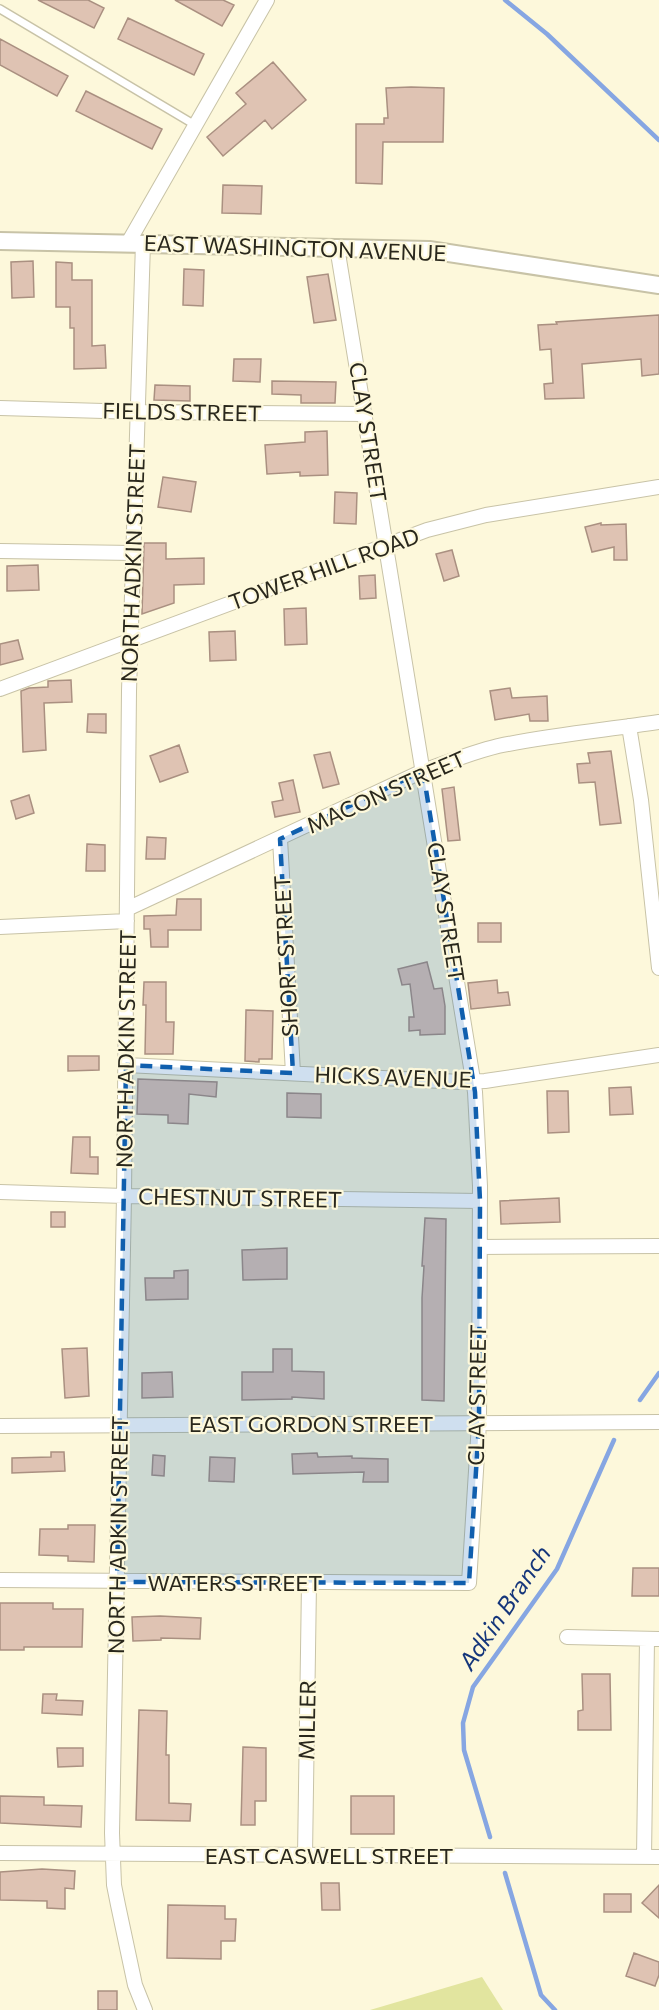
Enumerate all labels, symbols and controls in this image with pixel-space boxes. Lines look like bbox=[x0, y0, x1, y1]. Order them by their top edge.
street label: EAST WASHINGTON AVENUE bbox=[143, 229, 447, 266]
street label: CLAY STREET bbox=[344, 360, 393, 504]
street label: FIELDS STREET bbox=[102, 397, 262, 426]
street label: NORTH ADKIN STREET bbox=[115, 443, 150, 683]
street label: TOWER HILL ROAD bbox=[225, 522, 423, 616]
street label: MACON STREET bbox=[302, 744, 469, 839]
street label: CLAY STREET bbox=[422, 840, 471, 984]
street label: SHORT STREET bbox=[268, 875, 303, 1037]
street label: NORTH ADKIN STREET bbox=[110, 930, 141, 1168]
street label: HICKS AVENUE bbox=[314, 1060, 472, 1093]
street label: CHESTNUT STREET bbox=[138, 1182, 342, 1213]
street label: CLAY STREET bbox=[462, 1324, 491, 1466]
street label: EAST GORDON STREET bbox=[189, 1410, 433, 1437]
street label: NORTH ADKIN STREET bbox=[102, 1416, 133, 1654]
water label: Adkin Branch bbox=[451, 1539, 556, 1676]
street label: WATERS STREET bbox=[148, 1569, 322, 1596]
street label: MILLER bbox=[292, 1679, 321, 1760]
street label: EAST CASWELL STREET bbox=[205, 1842, 453, 1869]

